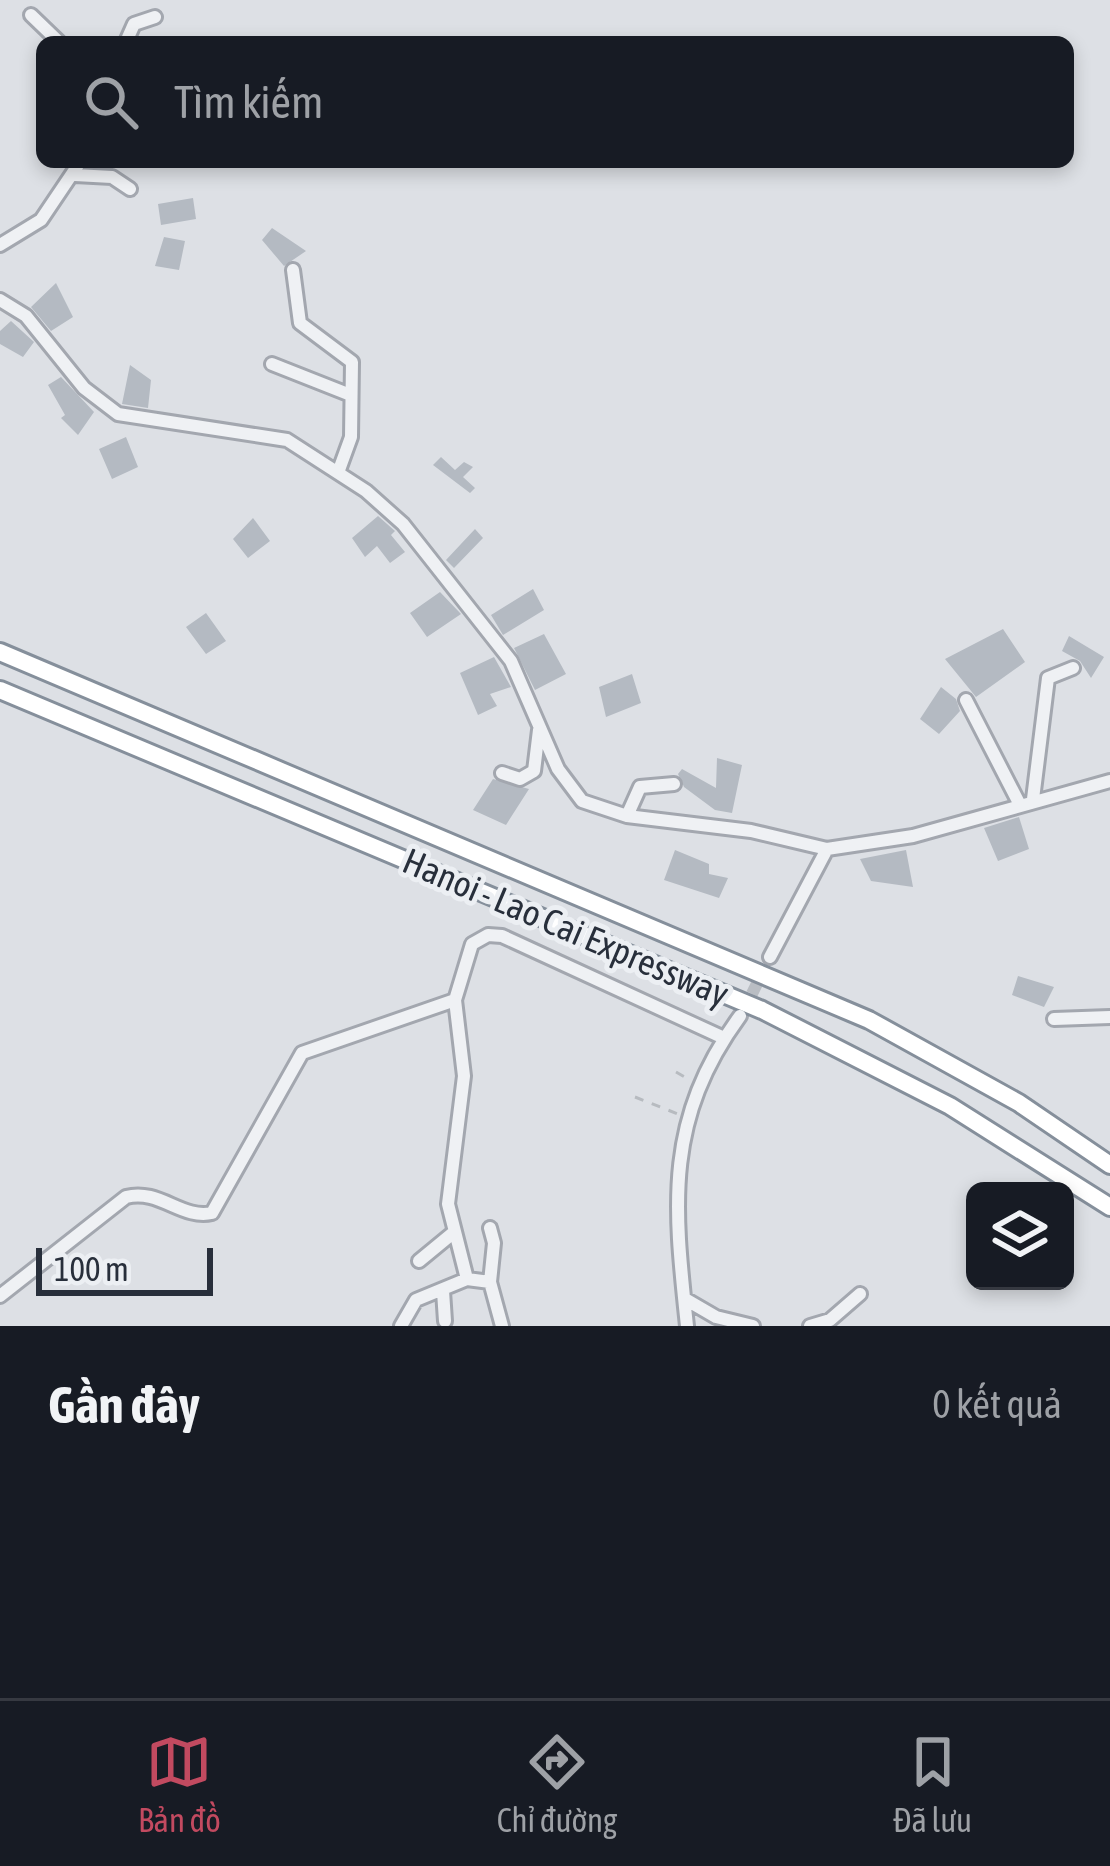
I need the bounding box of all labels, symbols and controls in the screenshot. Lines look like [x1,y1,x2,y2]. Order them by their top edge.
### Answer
search box [36,36,1074,168]
icon: search [78,69,144,135]
text: Tìm kiếm [174,76,323,128]
street label: Hanoi - Lao Cai Expressway [397,839,735,1015]
map controls [966,1182,1074,1290]
button: layers [966,1182,1074,1290]
scale bar [36,1242,213,1295]
text: 100 m [54,1250,129,1288]
text: Gần đây [48,1375,200,1434]
text: 0 kết quả [932,1382,1062,1426]
tab: Bản đồ [138,1729,221,1839]
tab: Chỉ đường [497,1729,617,1839]
tab: Đã lưu [893,1729,972,1839]

